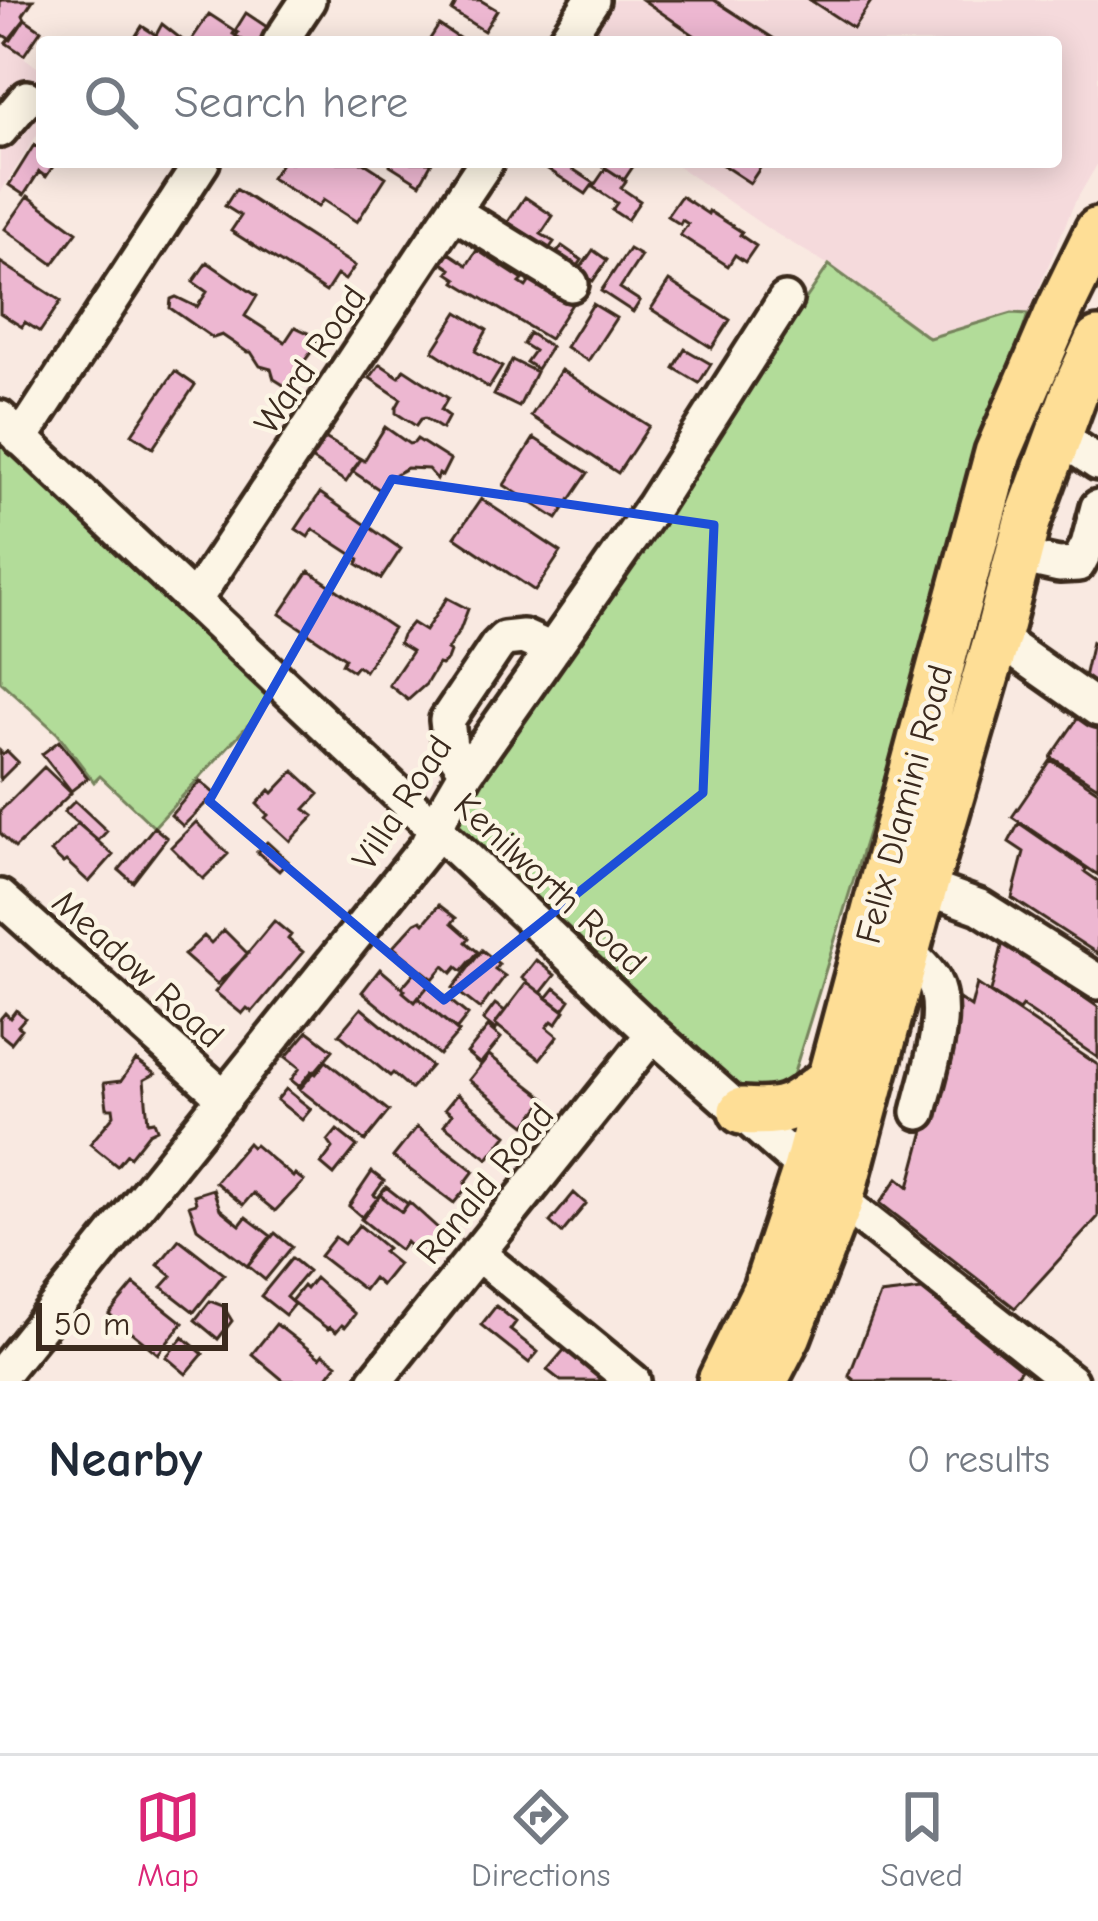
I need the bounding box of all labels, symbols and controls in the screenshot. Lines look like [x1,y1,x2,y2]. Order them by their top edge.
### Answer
search box [36,36,1062,168]
icon: search [78,69,144,135]
text: Search here [174,76,408,128]
street label: Ward Road [246,278,375,442]
street label: Felix Dlamini Road [848,661,961,948]
street label: Villa Road [344,728,461,878]
street label: Kenilworth Road [445,785,655,984]
street label: Meadow Road [44,882,232,1057]
street label: Ranald Road [408,1095,562,1273]
scale bar [36,1297,228,1350]
text: 50 m [54,1305,130,1343]
text: Nearby [48,1430,202,1489]
text: 0 results [907,1437,1050,1482]
tab: Map [135,1784,201,1894]
tab: Directions [471,1784,611,1894]
tab: Saved [881,1784,963,1894]

